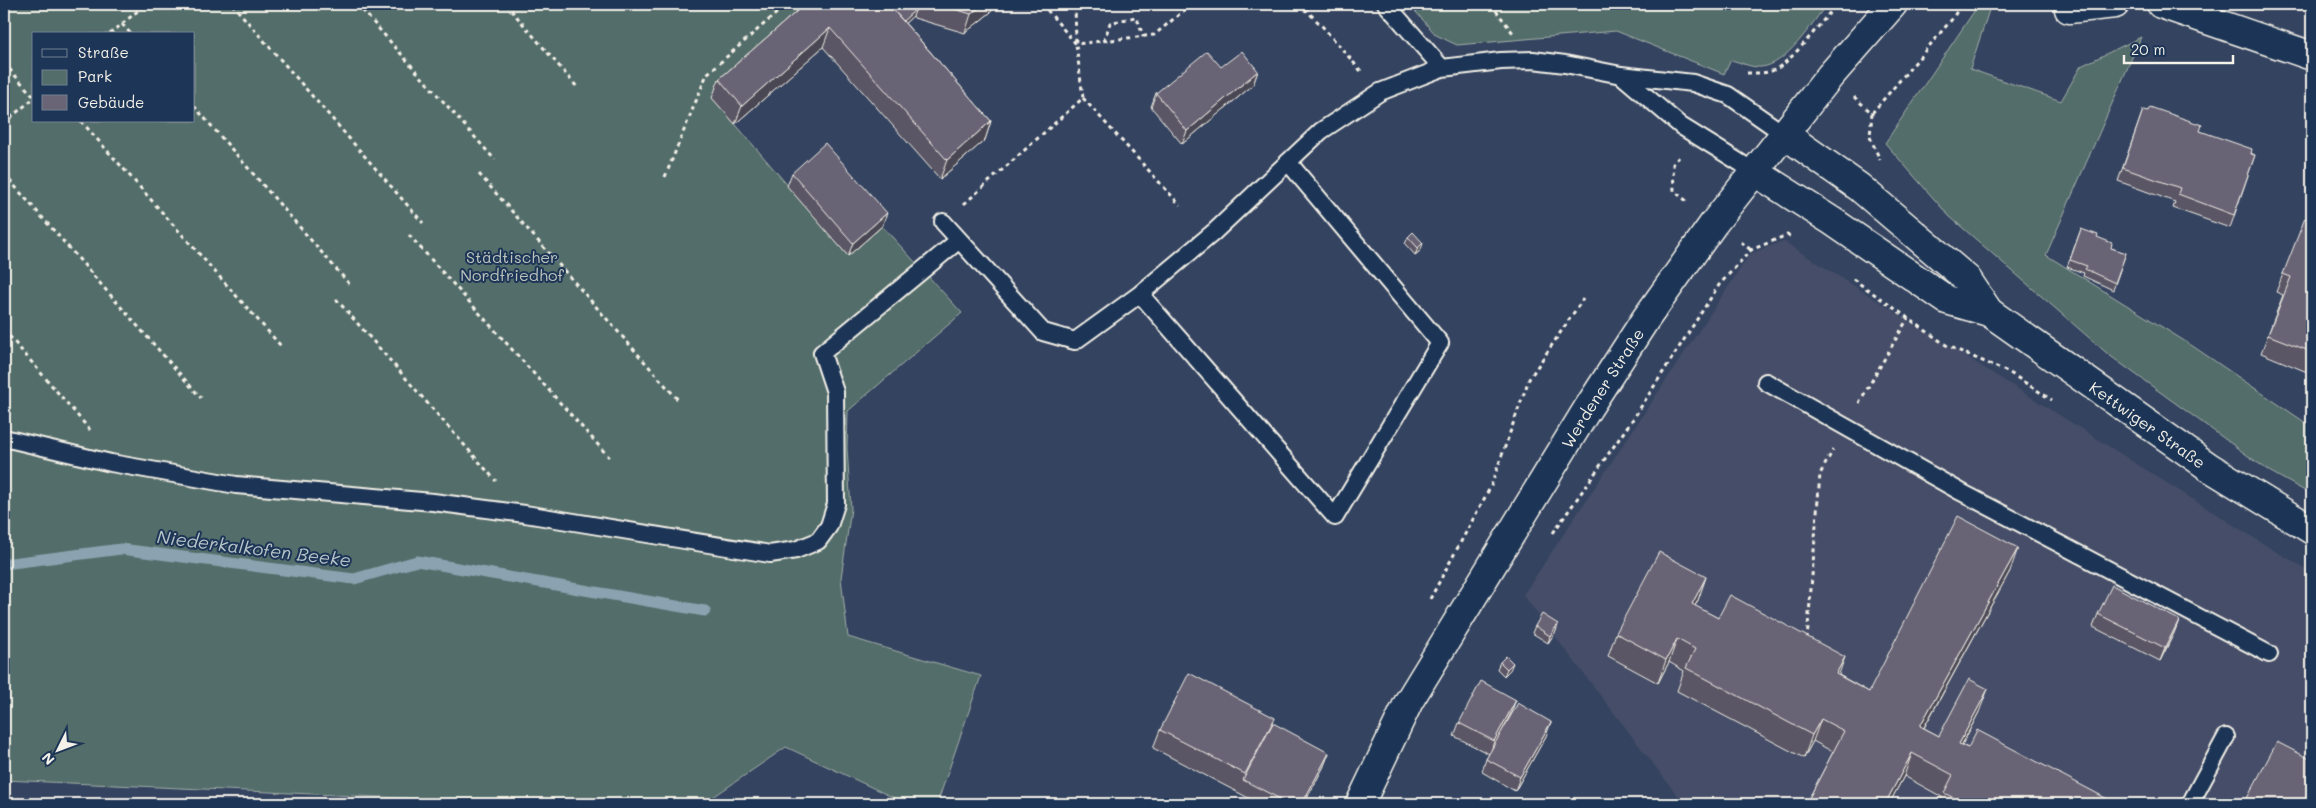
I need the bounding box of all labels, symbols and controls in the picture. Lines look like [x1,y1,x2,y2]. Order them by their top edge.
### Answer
legend [32,32,195,122]
scale bar [2124,32,2232,64]
text: 20 m [2131,39,2165,59]
text: Straße [78,42,129,62]
text: Park [78,66,112,86]
text: Gebäude [78,92,144,112]
park label: Städtischer Nordfriedhof [460,246,564,285]
street label: Werdener Straße [1556,324,1648,451]
street label: Kettwiger Straße [2086,376,2210,472]
water label: Niederkalkofen Beeke [156,524,352,572]
north arrow [32,726,82,776]
text: N [37,749,59,769]

